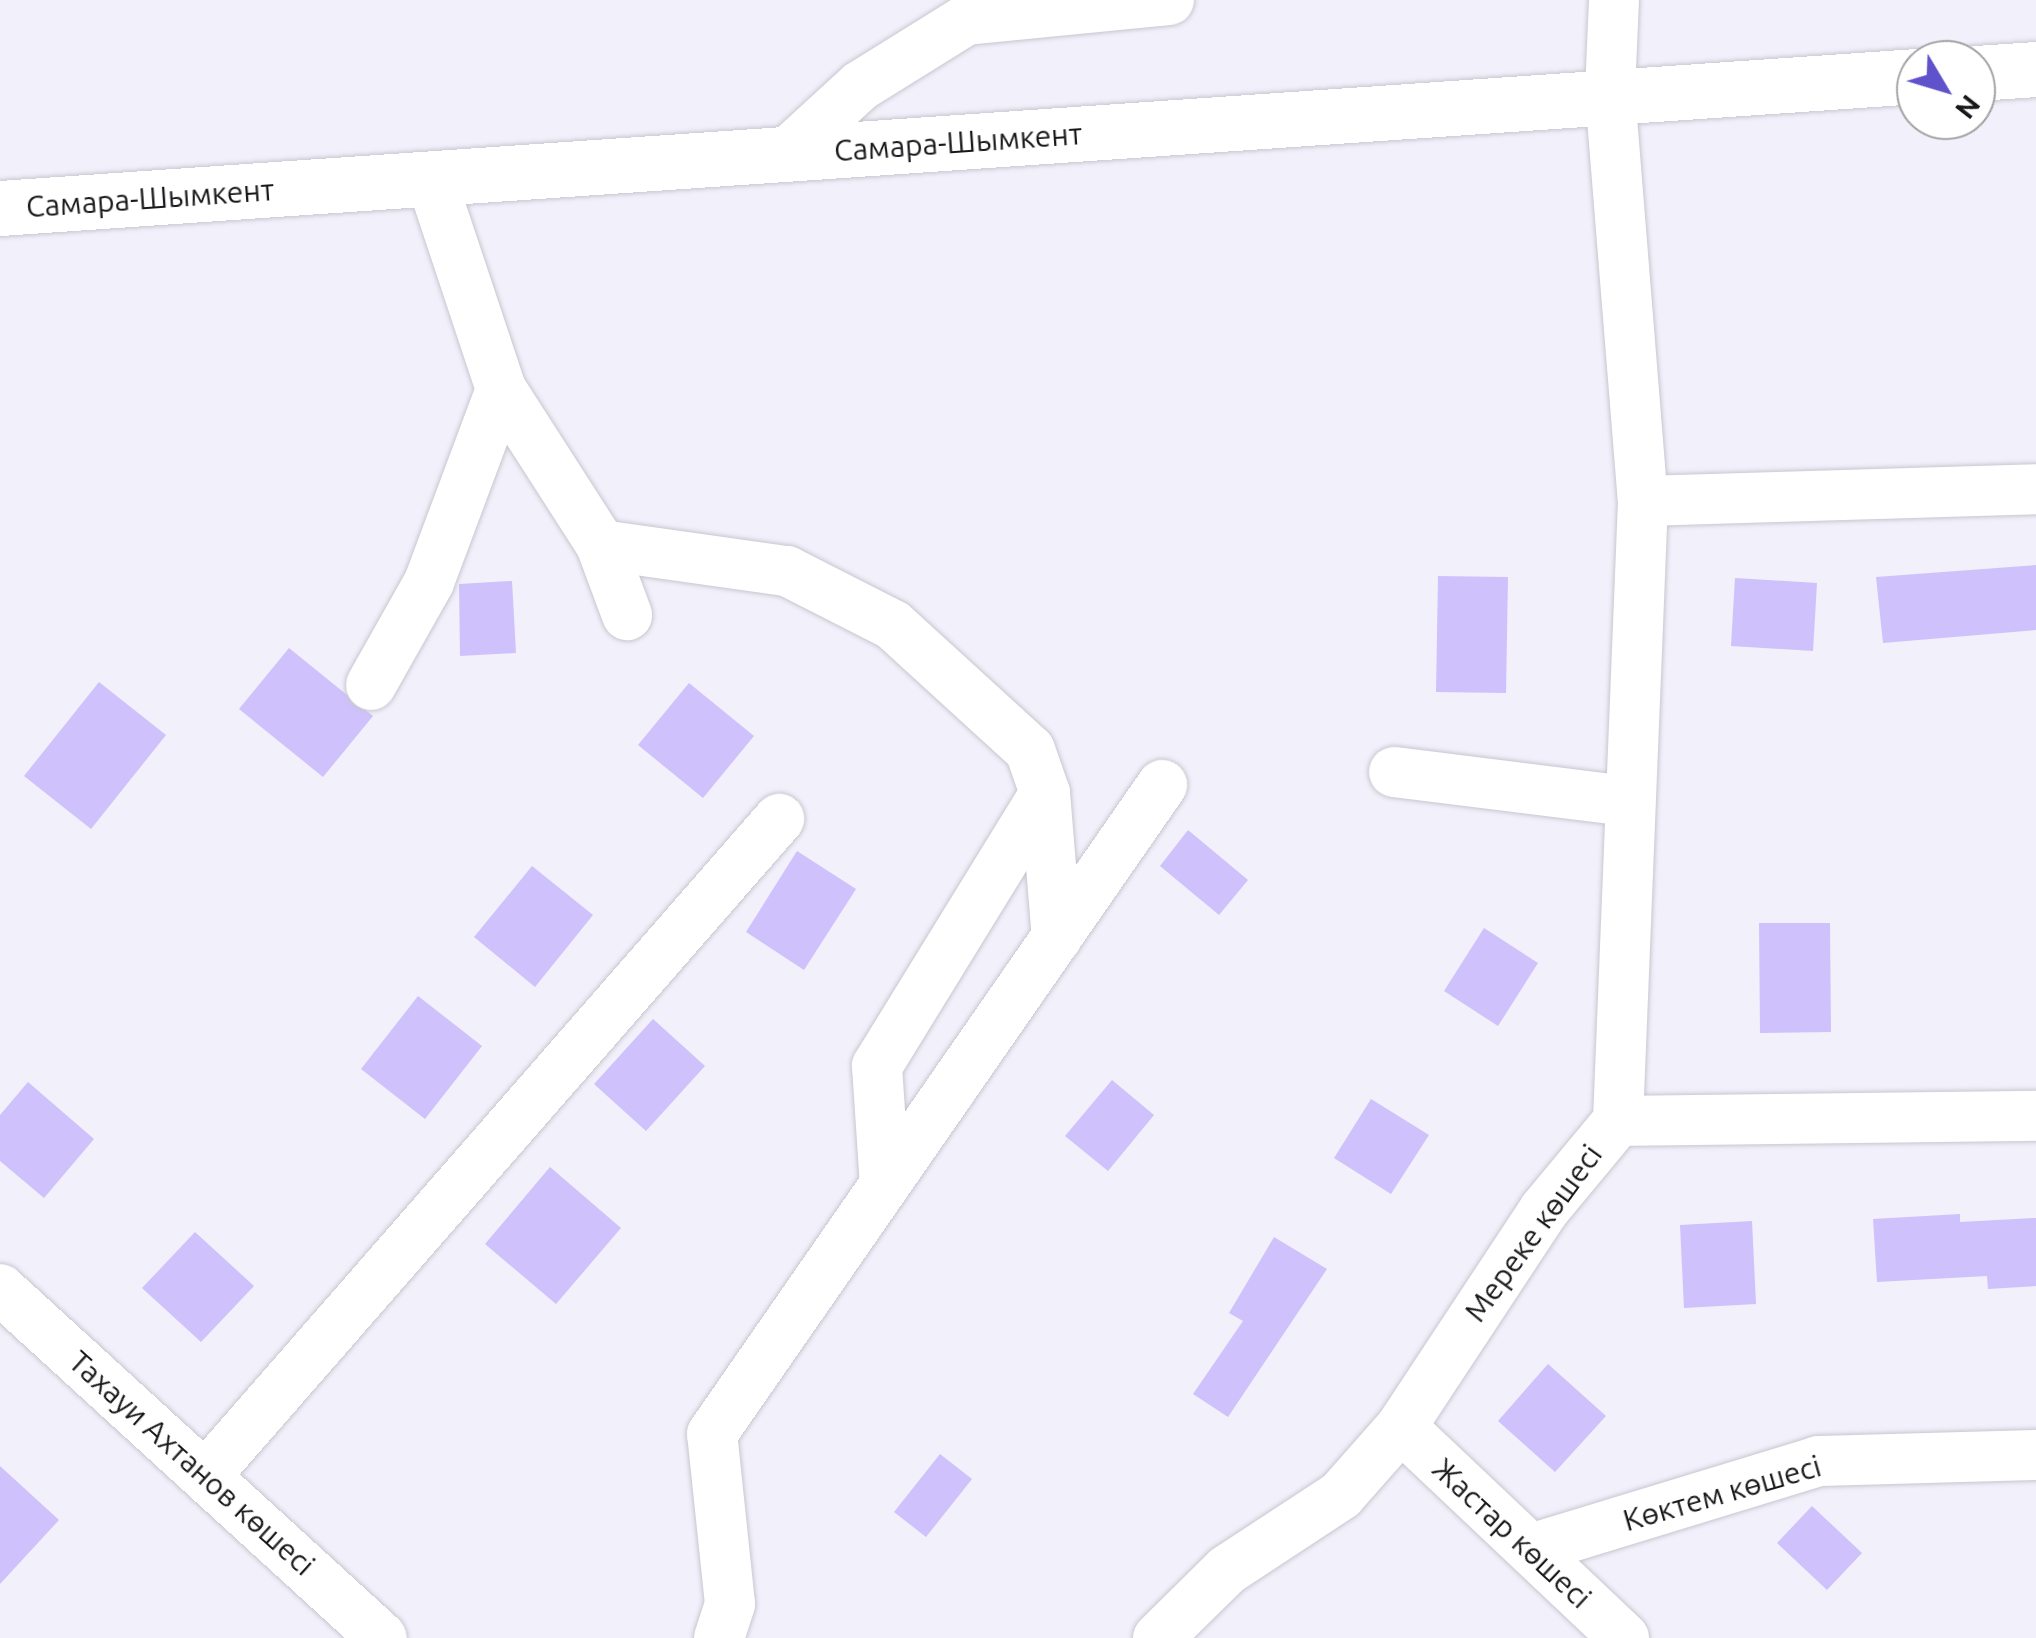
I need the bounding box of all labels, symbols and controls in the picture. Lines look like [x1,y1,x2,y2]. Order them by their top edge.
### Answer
north arrow [1896,40,1996,140]
text: N [1950,90,1987,125]
street label: Самара-Шымкент [833,115,1083,169]
street label: Самара-Шымкент [25,171,275,225]
street label: Мереке көшесі [1457,1138,1609,1328]
street label: Тахауи Ахтанов көшесі [62,1343,322,1583]
street label: Көктем көшесі [1619,1448,1825,1538]
street label: Жастар көшесі [1425,1451,1599,1615]

